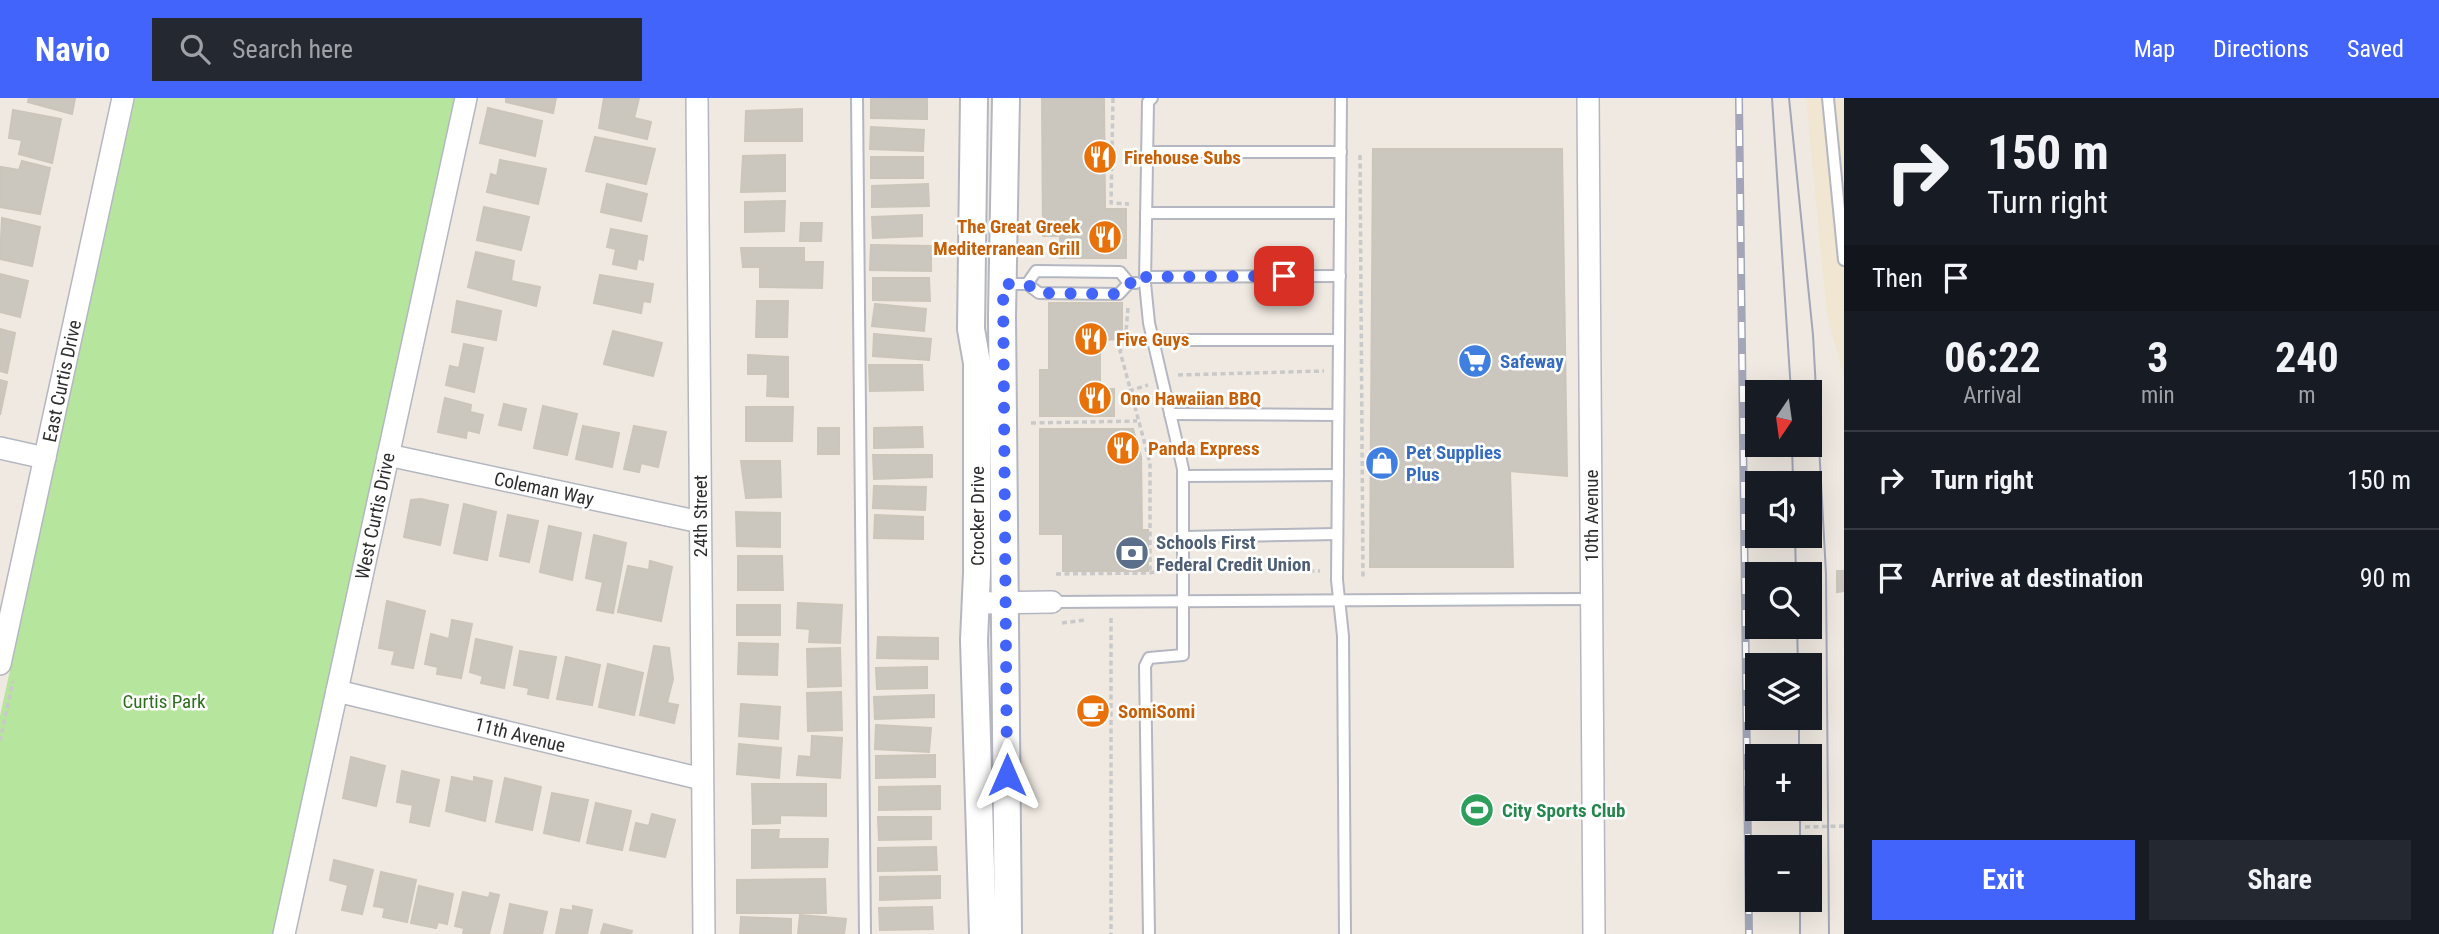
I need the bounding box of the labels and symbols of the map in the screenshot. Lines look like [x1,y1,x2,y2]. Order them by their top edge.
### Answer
restaurant icon: Firehouse Subs [1081,138,1119,176]
place label: Firehouse Subs [1124,146,1241,169]
place label: The Great Greek Mediterranean Grill [933,215,1081,260]
restaurant icon: The Great Greek Mediterranean Grill [1086,218,1124,256]
pin [1254,246,1314,306]
street label: East Curtis Drive [38,318,86,444]
restaurant icon: Five Guys [1072,320,1110,358]
place label: Five Guys [1116,328,1189,351]
supermarket icon: Safeway [1456,342,1494,380]
place label: Safeway [1500,350,1564,373]
restaurant icon: Ono Hawaiian BBQ [1076,379,1114,417]
north arrow [1745,380,1822,457]
place label: Ono Hawaiian BBQ [1120,387,1261,410]
restaurant icon: Panda Express [1104,429,1142,467]
place label: Panda Express [1148,437,1260,460]
place label: Pet Supplies Plus [1406,441,1502,486]
shop icon: Pet Supplies Plus [1363,444,1401,482]
street label: West Curtis Drive [350,451,400,581]
street label: Crocker Drive [966,466,989,566]
street label: Coleman Way [492,467,596,511]
street label: 10th Avenue [1580,470,1603,562]
street label: 24th Street [689,475,712,557]
place label: Schools First Federal Credit Union [1156,531,1311,576]
bank icon: Schools First Federal Credit Union [1113,534,1151,572]
park label: Curtis Park [122,690,206,713]
cafe icon: SomiSomi [1074,692,1112,730]
place label: SomiSomi [1118,700,1195,723]
street label: 11th Avenue [472,713,568,757]
position arrow [970,738,1044,812]
sports icon: City Sports Club [1458,791,1496,829]
place label: City Sports Club [1502,799,1625,822]

